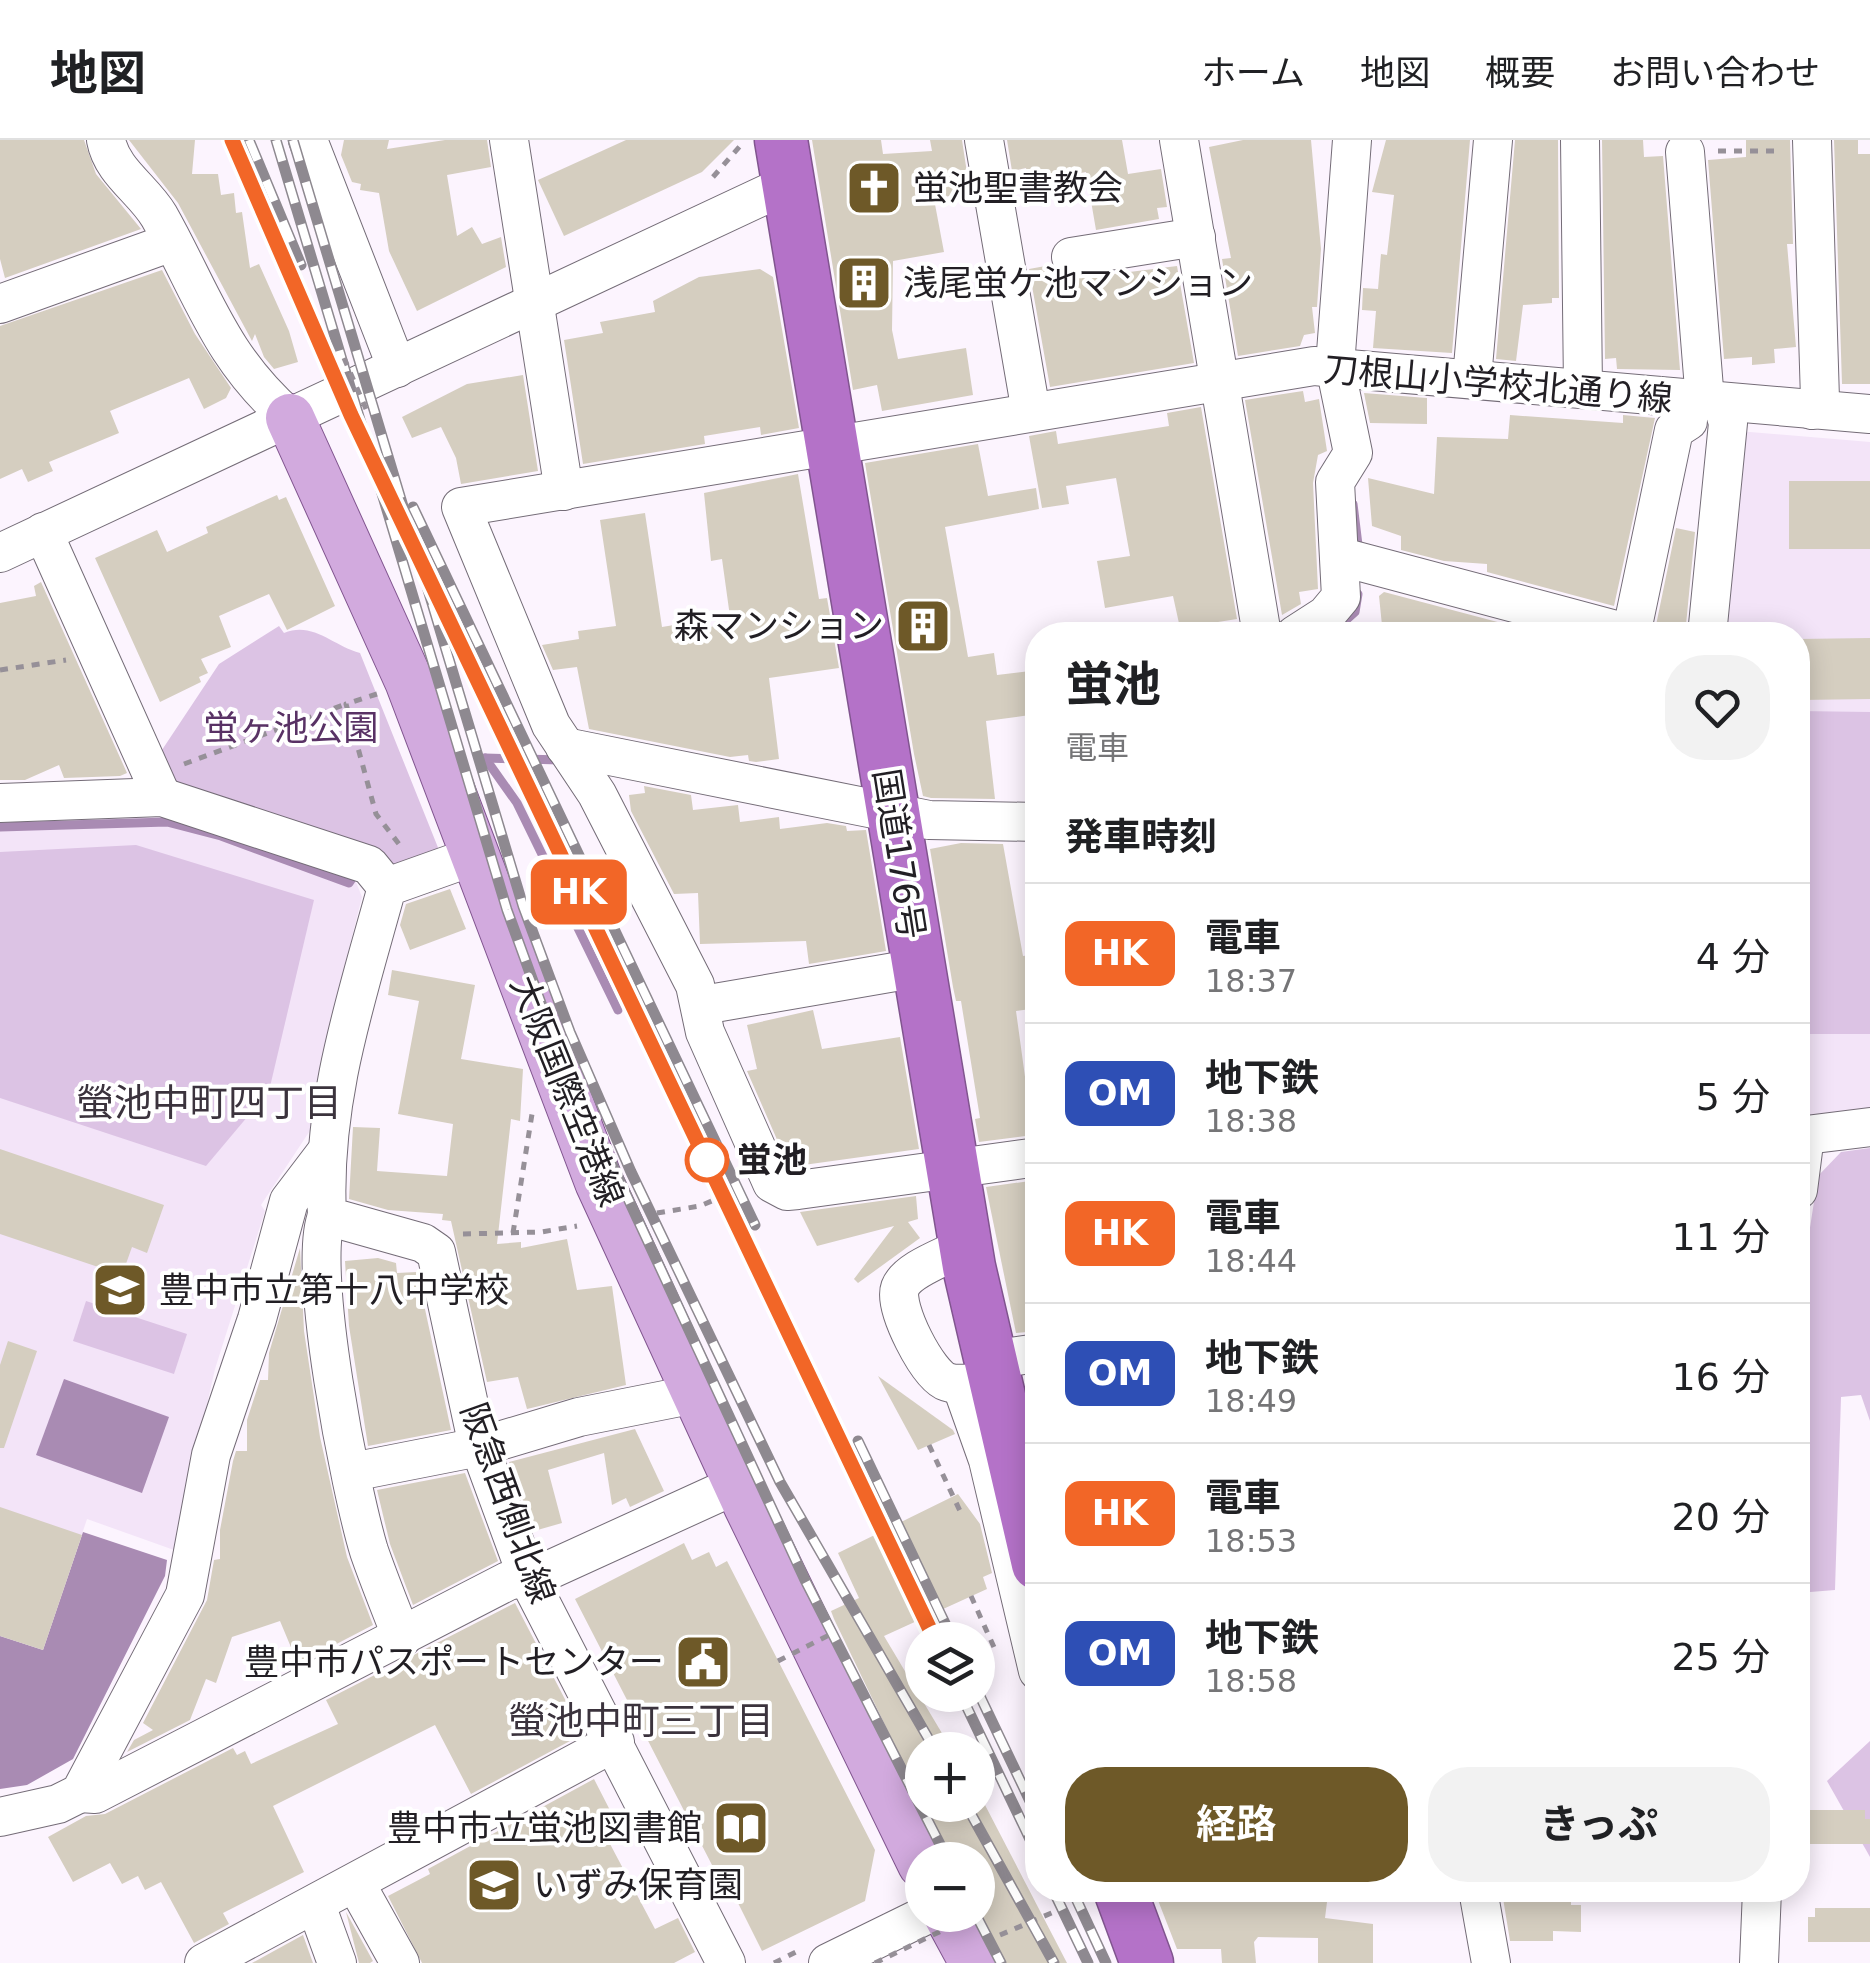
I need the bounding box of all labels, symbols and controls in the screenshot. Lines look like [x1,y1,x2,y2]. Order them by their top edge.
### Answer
text: 地図 [50,45,146,101]
text: ホーム [1201,53,1305,93]
text: 地図 [1360,53,1430,93]
text: 概要 [1485,53,1555,93]
text: お問い合わせ [1610,53,1820,93]
church icon: 蛍池聖書教会 [844,158,904,218]
place label: 蛍池聖書教会 [913,168,1123,208]
building icon: 浅尾蛍ケ池マンション [834,253,894,313]
place label: 浅尾蛍ケ池マンション [903,263,1253,303]
street label: 刀根山小学校北通り線 [1322,349,1674,419]
building icon: 森マンション [893,596,953,656]
place label: 森マンション [674,606,884,646]
button: heart [1665,655,1770,760]
text: 蛍池 [1065,656,1161,712]
park label: 蛍ヶ池公園 [203,708,379,748]
text: 電車 [1065,729,1129,767]
street label: 国道176号 [866,766,932,942]
text: 発車時刻 [1065,815,1217,859]
line badge: HK [534,860,624,924]
text: HK [551,872,607,912]
text: 電車 [1205,916,1281,960]
text: HK [1092,933,1148,973]
text: 4 分 [1696,935,1770,979]
text: 18:37 [1205,962,1297,1000]
street label: 大阪国際空港線 [503,970,631,1212]
text: 地下鉄 [1205,1056,1319,1100]
text: OM [1088,1073,1152,1113]
text: 5 分 [1696,1075,1770,1119]
district label: 螢池中町四丁目 [76,1081,342,1125]
text: 18:38 [1205,1102,1297,1140]
marker: 蛍池 [686,1139,728,1181]
place label: 蛍池 [737,1140,807,1180]
text: 電車 [1205,1196,1281,1240]
text: HK [1092,1213,1148,1253]
text: 11 分 [1672,1215,1770,1259]
text: 18:44 [1205,1242,1297,1280]
school or university icon: 豊中市立第十八中学校 [90,1260,150,1320]
place label: 豊中市立第十八中学校 [159,1270,509,1310]
text: 地下鉄 [1205,1336,1319,1380]
text: OM [1088,1353,1152,1393]
text: 16 分 [1672,1355,1770,1399]
text: 18:49 [1205,1382,1297,1420]
street label: 阪急西側北線 [453,1397,563,1609]
text: 電車 [1205,1476,1281,1520]
text: HK [1092,1493,1148,1533]
text: 20 分 [1672,1495,1770,1539]
text: 18:53 [1205,1522,1297,1560]
text: 地下鉄 [1205,1616,1319,1660]
map controls [905,1622,995,1932]
button: layers [905,1622,995,1712]
public building icon: 豊中市パスポートセンター [673,1632,733,1692]
text: OM [1088,1633,1152,1673]
text: 25 分 [1672,1635,1770,1679]
place label: 豊中市パスポートセンター [244,1642,664,1682]
text: 18:58 [1205,1662,1297,1700]
district label: 螢池中町三丁目 [508,1699,774,1743]
button: + [905,1732,995,1822]
button: 経路 [1065,1767,1408,1882]
button: きっぷ [1428,1767,1770,1882]
library icon: 豊中市立蛍池図書館 [711,1798,771,1858]
place label: 豊中市立蛍池図書館 [387,1808,702,1848]
button: − [905,1842,995,1932]
school or university icon: いずみ保育園 [464,1855,524,1915]
place label: いずみ保育園 [533,1865,743,1905]

